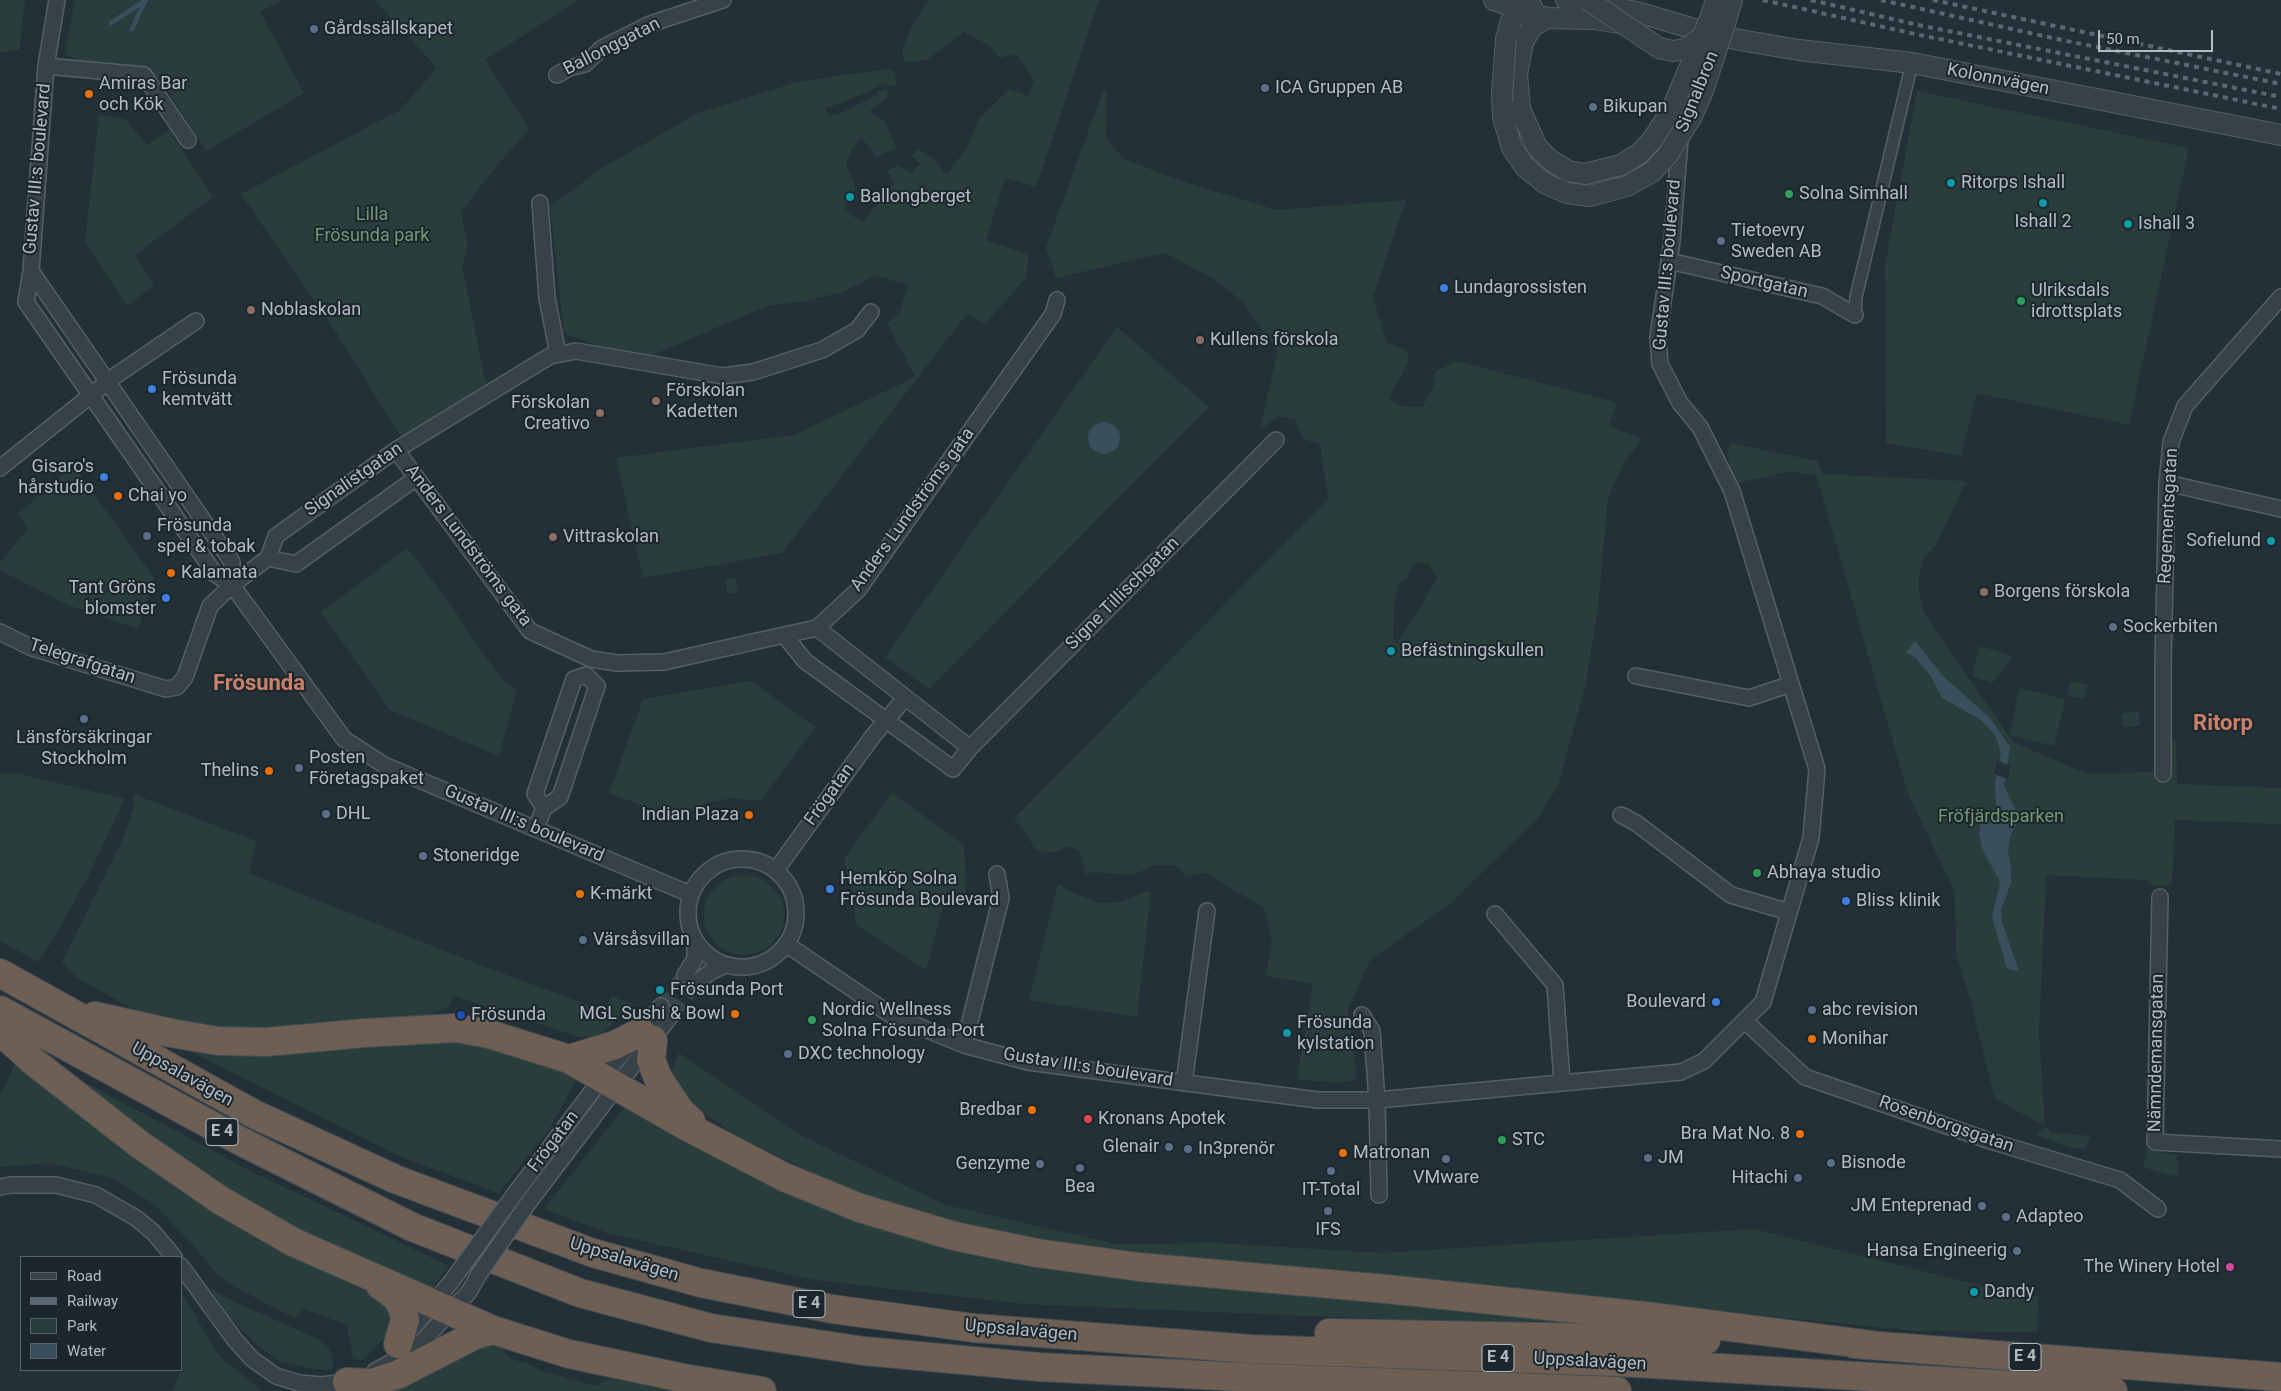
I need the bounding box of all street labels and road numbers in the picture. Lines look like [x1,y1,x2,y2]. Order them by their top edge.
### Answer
street label: Ballonggatan [560,13,664,81]
street label: Signalbron [1672,48,1724,136]
street label: Kolonnvägen [1945,59,2051,101]
street label: Gustav III:s boulevard [20,83,56,255]
street label: Gustav III:s boulevard [1650,179,1686,351]
street label: Sportgatan [1718,262,1810,304]
street label: Anders Lundströms gata [846,424,980,596]
street label: Signalistgatan [301,438,407,522]
street label: Regementsgatan [2155,447,2183,585]
street label: Anders Lundströms gata [400,461,536,631]
street label: Signe Tillischgatan [1062,533,1184,655]
street label: Telegrafgatan [26,635,138,689]
street label: Frögatan [800,760,860,830]
street label: Gustav III:s boulevard [441,781,607,867]
street label: Nämndemansgatan [2145,974,2169,1132]
street label: Uppsalavägen [127,1038,237,1112]
street label: Gustav III:s boulevard [1002,1044,1174,1092]
street label: Rosenborgsgatan [1876,1092,2016,1158]
street label: Frögatan [524,1107,584,1177]
road number: E 4 [206,1118,238,1146]
street label: Uppsalavägen [567,1233,681,1287]
road number: E 4 [793,1290,825,1318]
street label: Uppsalavägen [964,1315,1078,1347]
road number: E 4 [2009,1344,2041,1370]
road number: E 4 [1482,1345,1514,1372]
street label: Uppsalavägen [1533,1348,1647,1376]

